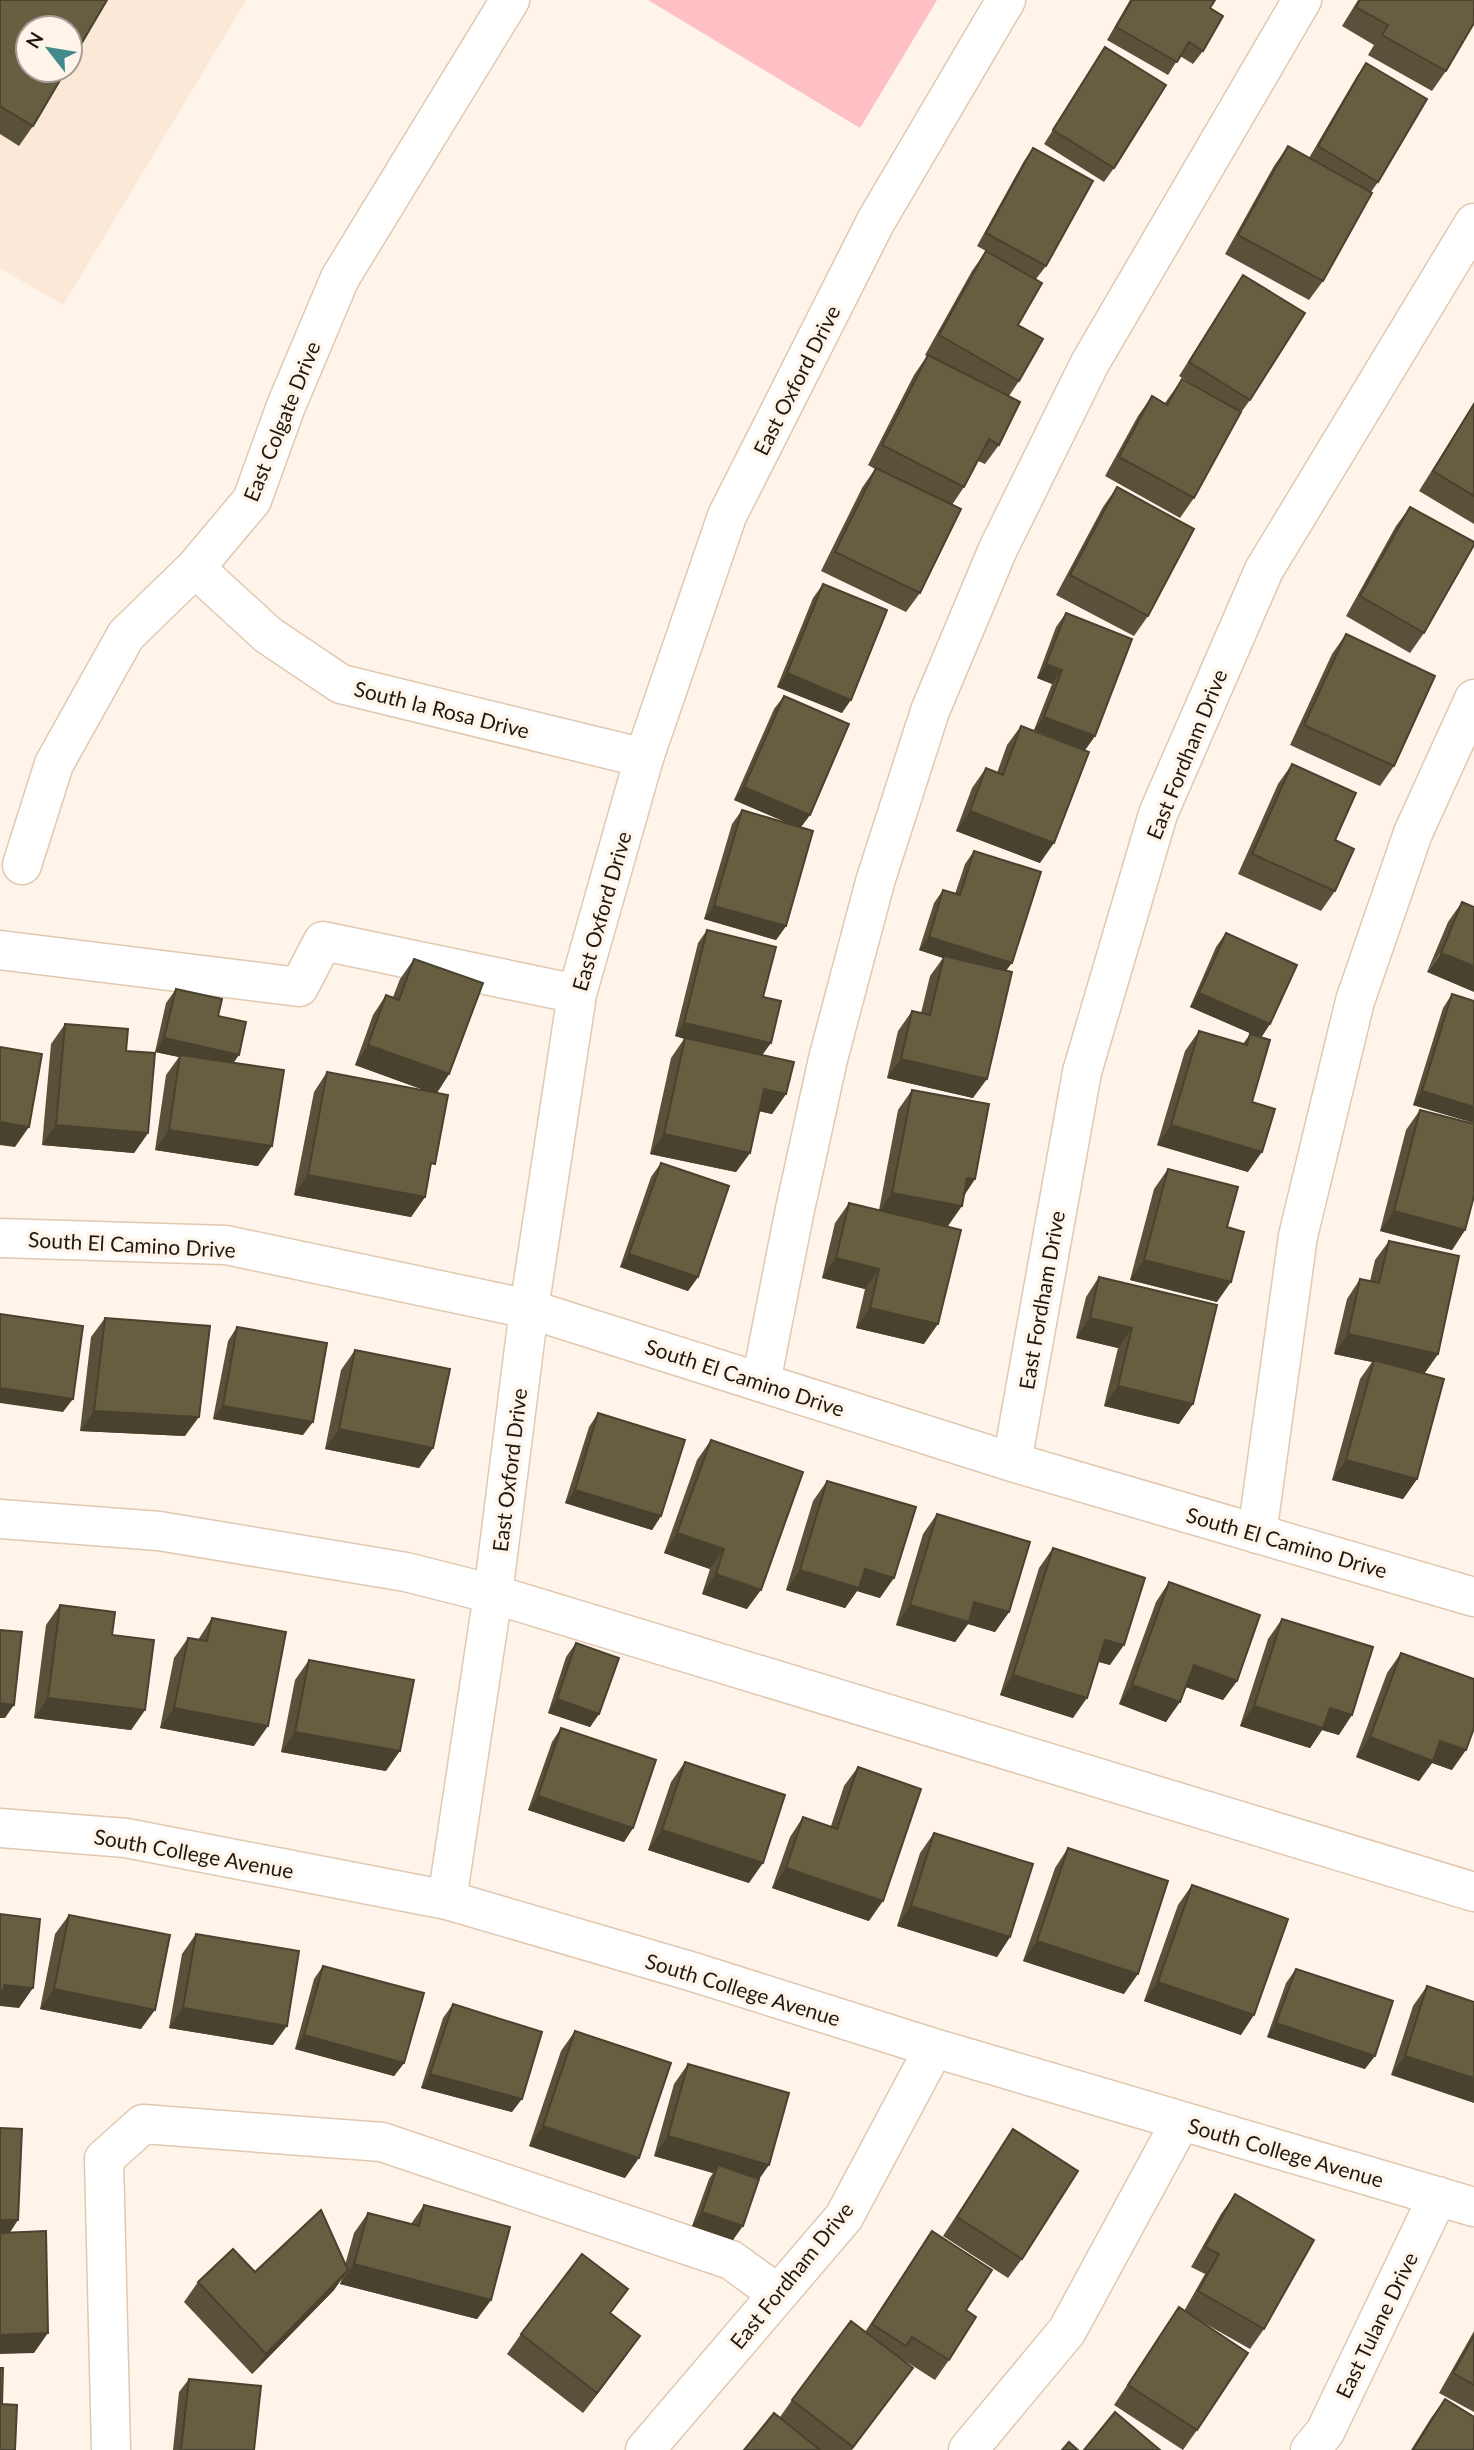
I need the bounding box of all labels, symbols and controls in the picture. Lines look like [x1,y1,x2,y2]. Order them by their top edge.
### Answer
north arrow [14,14,84,84]
text: N [20,28,48,52]
street label: East Oxford Drive [747,301,845,459]
street label: East Colgate Drive [238,337,324,505]
street label: East Fordham Drive [1140,665,1232,843]
street label: South la Rosa Drive [352,675,532,743]
street label: East Oxford Drive [566,828,636,994]
street label: East Fordham Drive [1013,1209,1069,1391]
street label: South El Camino Drive [28,1226,236,1262]
street label: South El Camino Drive [642,1333,848,1421]
street label: East Oxford Drive [487,1387,531,1553]
street label: South El Camino Drive [1184,1501,1390,1583]
street label: South College Avenue [92,1823,296,1883]
street label: South College Avenue [643,1947,843,2031]
street label: South College Avenue [1185,2112,1387,2192]
street label: East Fordham Drive [724,2197,858,2353]
street label: East Tulane Drive [1330,2248,1422,2402]

